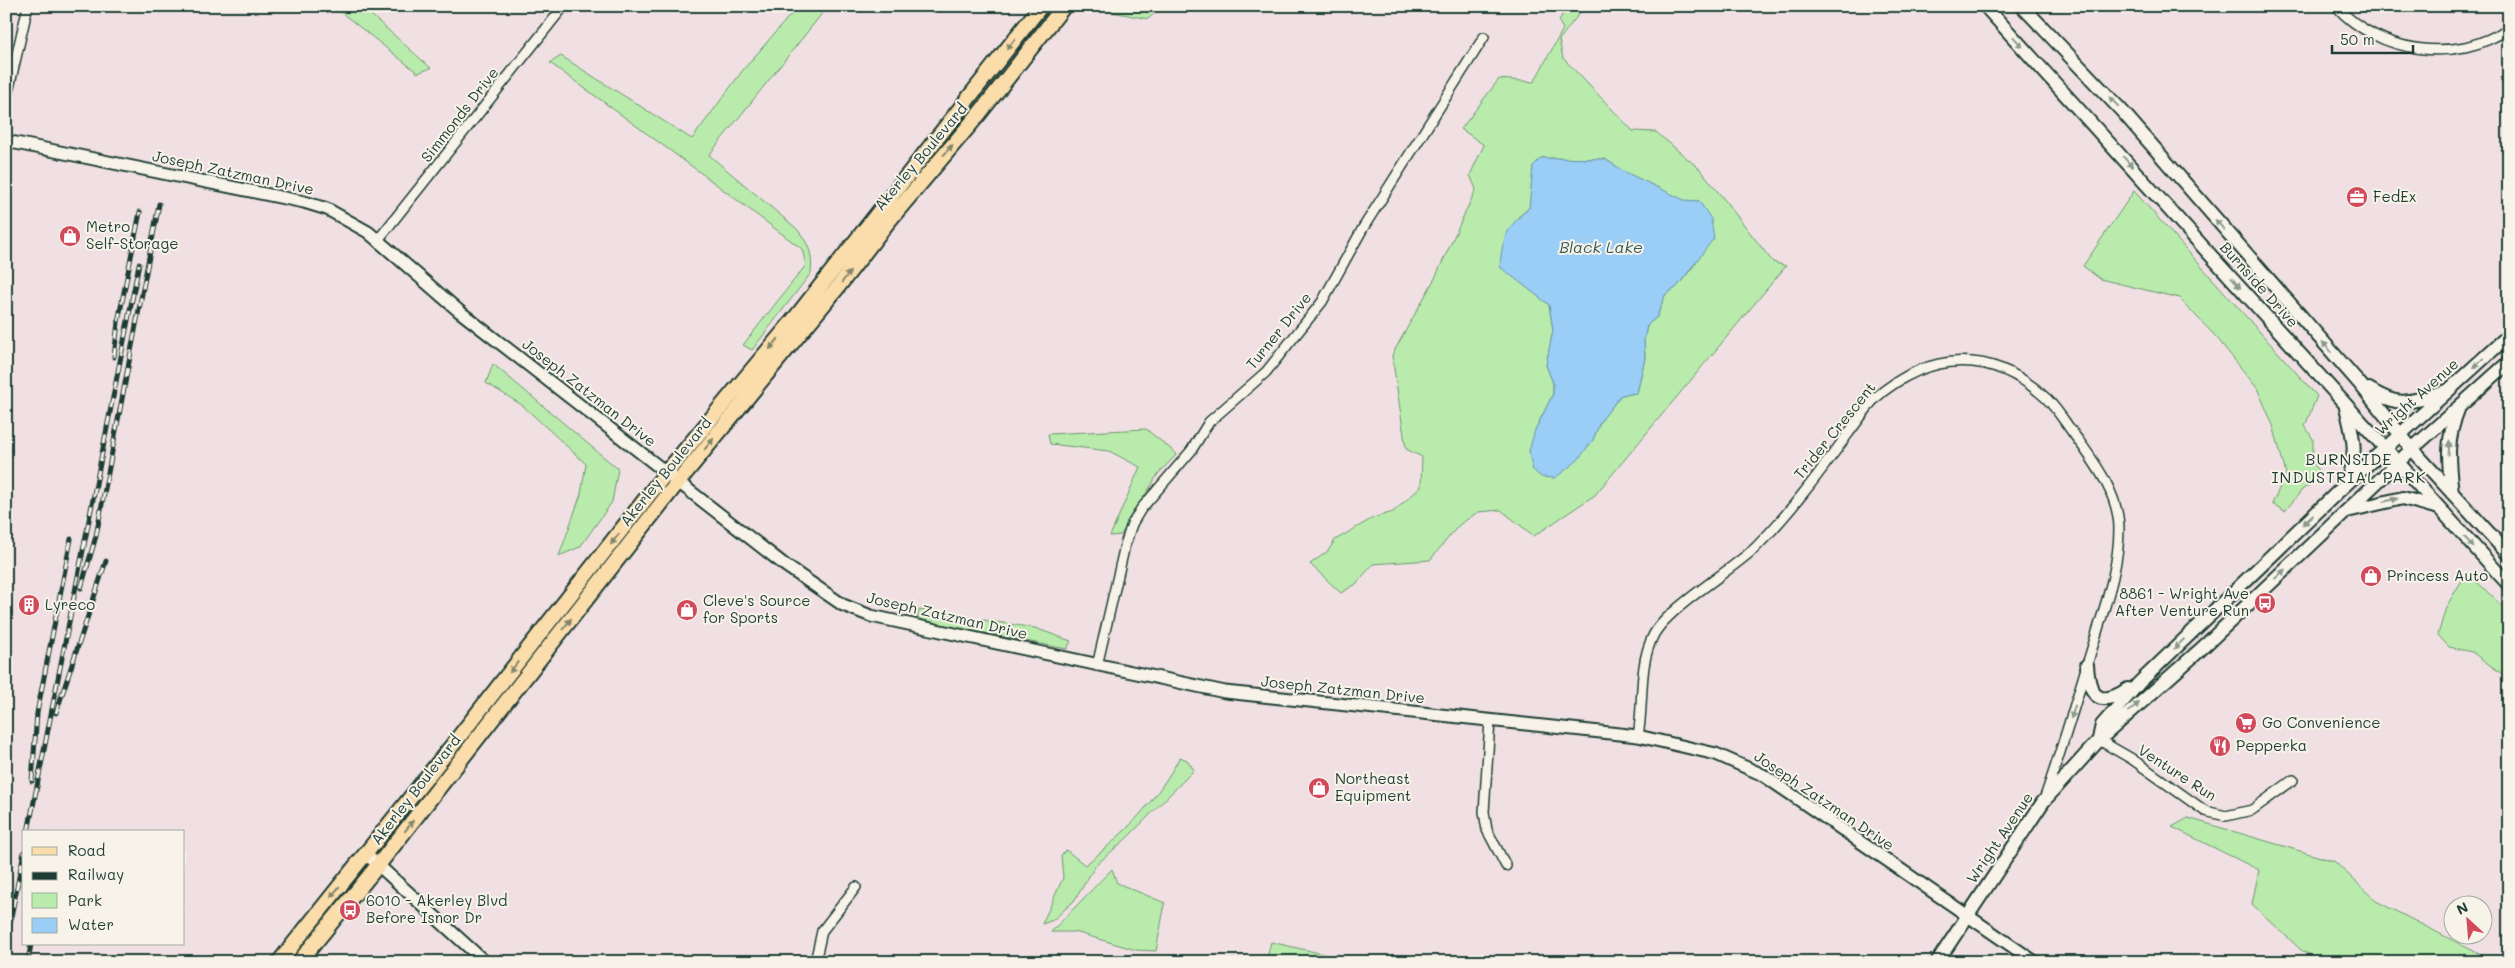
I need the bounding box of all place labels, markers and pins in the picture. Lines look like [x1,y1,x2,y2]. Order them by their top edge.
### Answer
office icon: FedEx [2345,185,2369,209]
place label: FedEx [2373,186,2417,206]
place label: Metro Self-Storage [86,216,178,253]
shop icon: Metro Self-Storage [58,224,82,248]
shop icon: Princess Auto [2359,564,2383,588]
place label: Princess Auto [2387,565,2488,585]
place label: 8861 - Wright Ave After Venture Run [2115,583,2249,620]
place label: Cleve's Source for Sports [703,590,811,627]
bus stop icon: 8861 - Wright Ave After Venture Run [2253,591,2277,615]
building icon: Lyreco [17,593,41,617]
place label: Lyreco [45,594,95,614]
shop icon: Cleve's Source for Sports [675,598,699,622]
supermarket icon: Go Convenience [2234,711,2258,735]
place label: Go Convenience [2262,712,2381,732]
restaurant icon: Pepperka [2208,734,2232,758]
place label: Pepperka [2236,735,2307,755]
place label: Northeast Equipment [1335,768,1411,805]
shop icon: Northeast Equipment [1307,776,1331,800]
place label: 6010 - Akerley Blvd Before Isnor Dr [366,890,508,927]
bus stop icon: 6010 - Akerley Blvd Before Isnor Dr [338,898,362,922]

